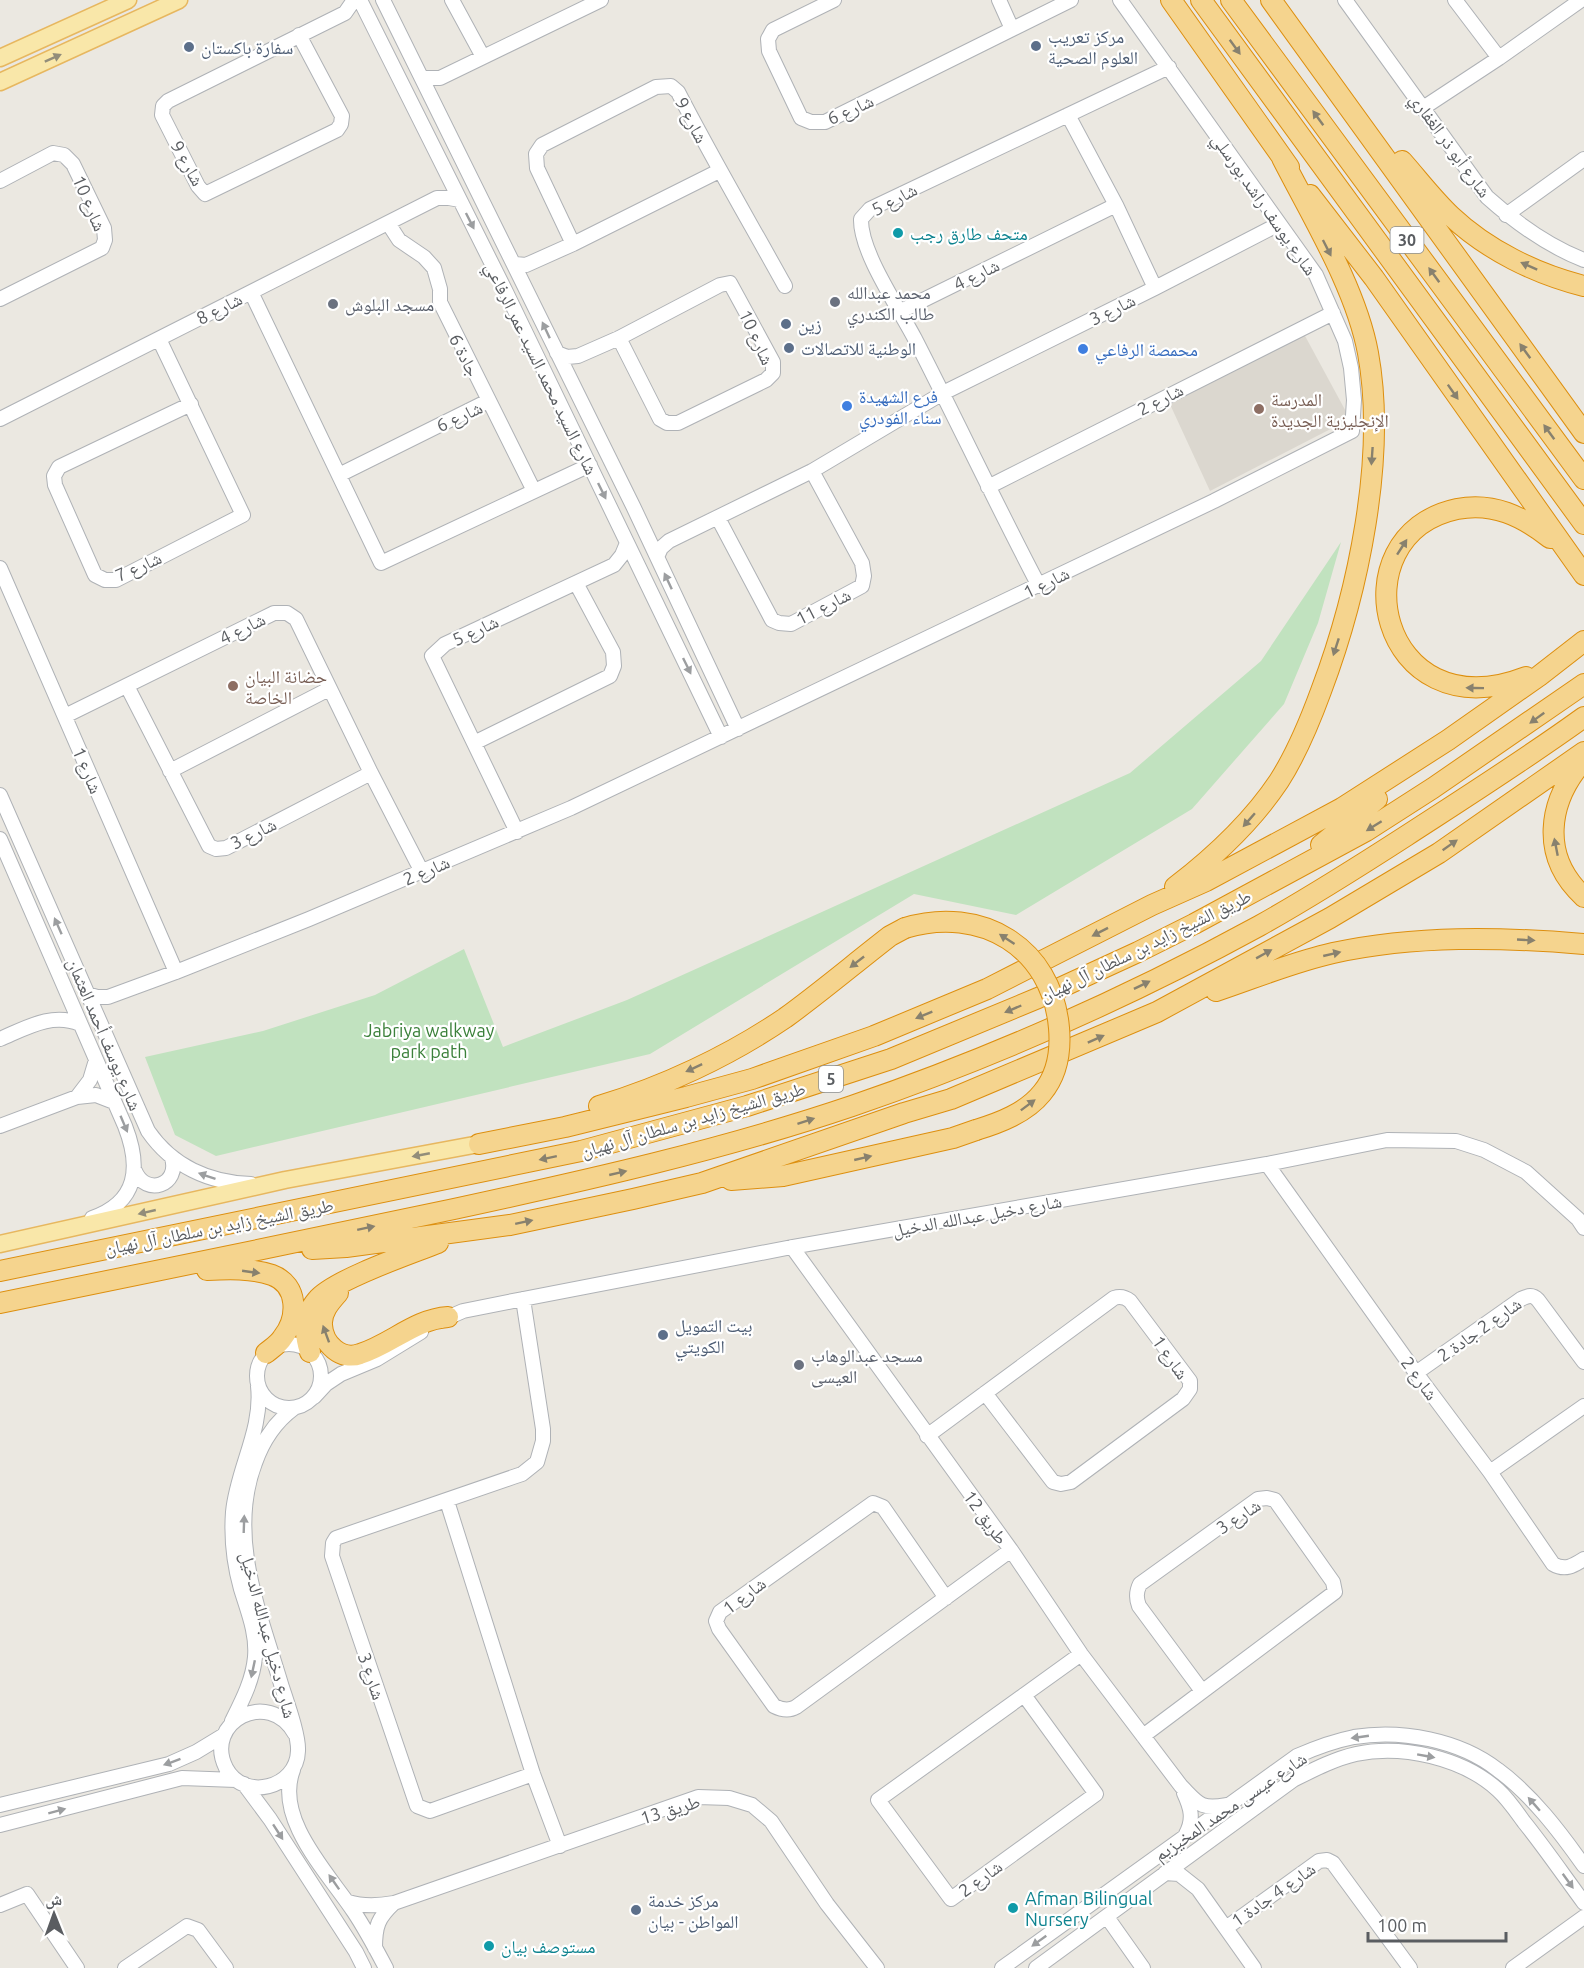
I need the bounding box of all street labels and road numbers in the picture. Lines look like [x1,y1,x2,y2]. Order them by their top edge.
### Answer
street label: شارع أبو ذر الغفاري [1402,89,1495,204]
street label: شارع 6 [824,90,877,130]
street label: شارع 9 [670,94,712,147]
street label: شارع يوسف راشد بورسلي [1204,129,1321,282]
street label: شارع 9 [166,137,209,190]
street label: شارع 10 [67,172,111,235]
street label: شارع 5 [868,179,921,221]
road number: 30 [1390,227,1424,253]
street label: شارع 4 [950,254,1003,295]
street label: شارع السيد محمد السيد عمر الرفاعي [477,259,602,480]
street label: شارع 8 [193,288,246,330]
street label: شارع 3 [1086,289,1139,330]
street label: شارع 10 [734,306,778,369]
street label: جادة 6 [445,330,484,380]
street label: شارع 2 [1134,379,1187,421]
street label: شارع 6 [433,397,486,437]
street label: شارع 7 [112,547,165,587]
street label: شارع 1 [1020,562,1073,603]
street label: شارع 11 [792,584,855,630]
street label: شارع 4 [216,608,269,649]
street label: شارع 5 [449,611,502,651]
street label: شارع 1 [67,744,107,797]
street label: شارع 3 [227,813,280,854]
street label: شارع 2 [400,851,453,891]
street label: طريق الشيخ زايد بن سلطان آل نهيان [1036,885,1255,1008]
street label: شارع يوسف أحمد العثمان [62,955,146,1114]
road number: 5 [819,1066,843,1092]
street label: طريق الشيخ زايد بن سلطان آل نهيان [578,1077,808,1164]
street label: شارع دخيل عبدالله الدخيل [891,1190,1063,1242]
street label: طريق الشيخ زايد بن سلطان آل نهيان [103,1194,336,1261]
street label: شارع 2 جادة 2 [1433,1293,1526,1367]
street label: شارع 1 [1147,1331,1193,1384]
street label: شارع 2 [1396,1353,1442,1405]
street label: طريق 12 [958,1486,1012,1549]
street label: شارع 3 [1212,1494,1265,1539]
street label: شارع دخيل عبدالله الدخيل [235,1550,301,1721]
street label: شارع 1 [719,1572,771,1619]
street label: شارع 3 [353,1650,389,1703]
street label: شارع عيسى محمد المخيزيم [1150,1748,1312,1867]
street label: طريق 13 [638,1790,703,1829]
street label: شارع 2 [955,1856,1007,1902]
street label: شارع 4 جادة 1 [1227,1858,1320,1932]

